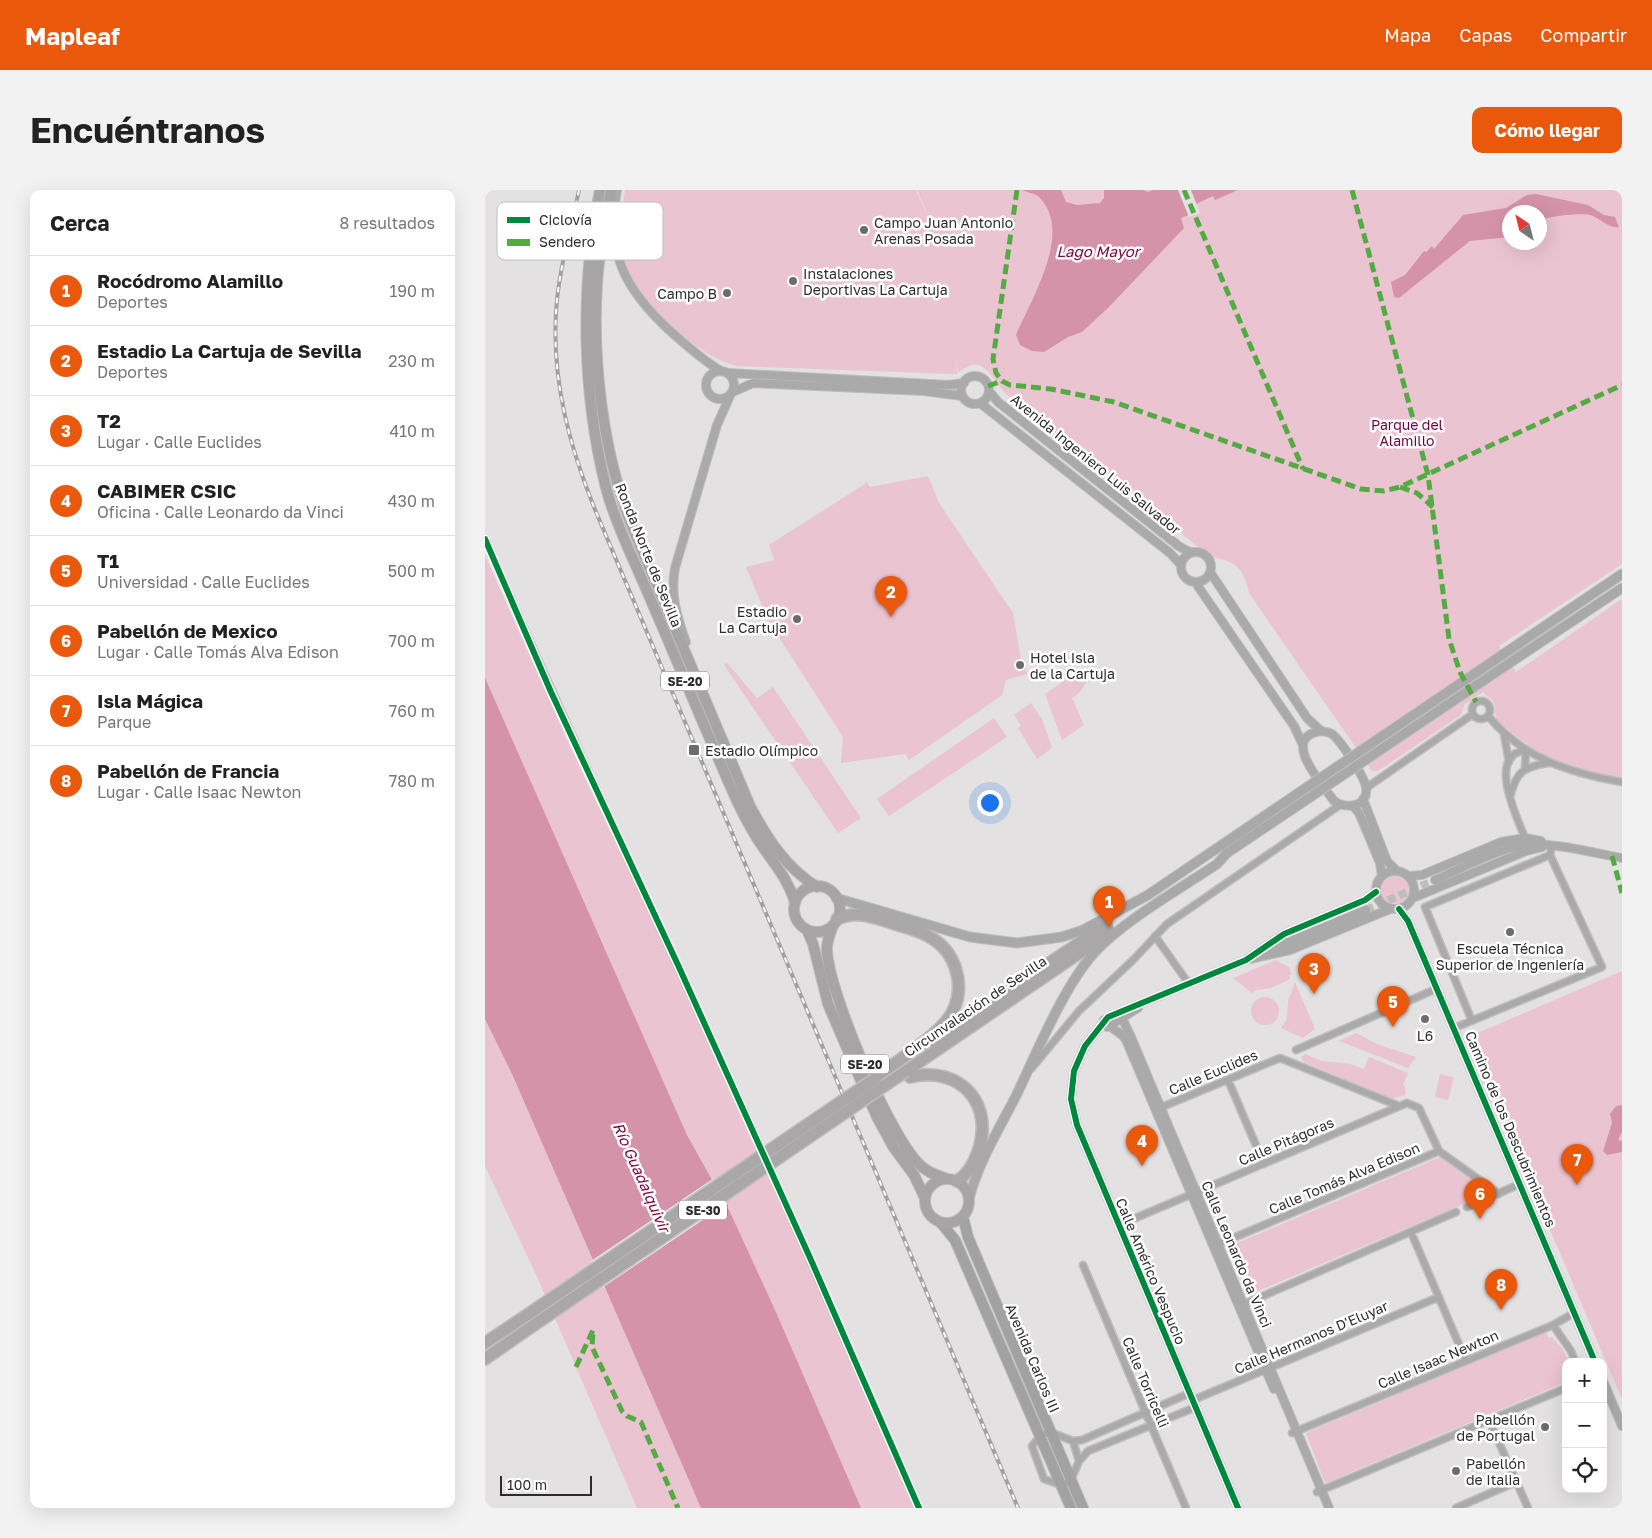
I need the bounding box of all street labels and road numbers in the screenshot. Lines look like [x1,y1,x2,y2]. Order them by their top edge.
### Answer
street label: Avenida Ingeniero Luis Salvador [1008,390,1185,538]
street label: Ronda Norte de Sevilla [612,480,686,630]
road number: SE-20 [661,672,709,691]
street label: Circunvalación de Sevilla [901,952,1049,1060]
street label: Camino de los Descubrimientos [1462,1028,1560,1230]
street label: Calle Euclides [1166,1046,1260,1098]
road number: SE-20 [841,1054,889,1074]
street label: Calle Pitágoras [1236,1113,1336,1169]
street label: Calle Tomás Alva Edison [1266,1138,1422,1218]
street label: Calle Leonardo da Vinci [1198,1178,1276,1330]
street label: Calle Américo Vespucio [1112,1195,1190,1347]
road number: SE-30 [679,1200,727,1220]
street label: Calle Hermanos D'Eluyar [1232,1297,1391,1377]
street label: Avenida Carlos III [1002,1301,1064,1415]
street label: Calle Isaac Newton [1375,1326,1501,1392]
street label: Calle Torricelli [1119,1334,1173,1430]

